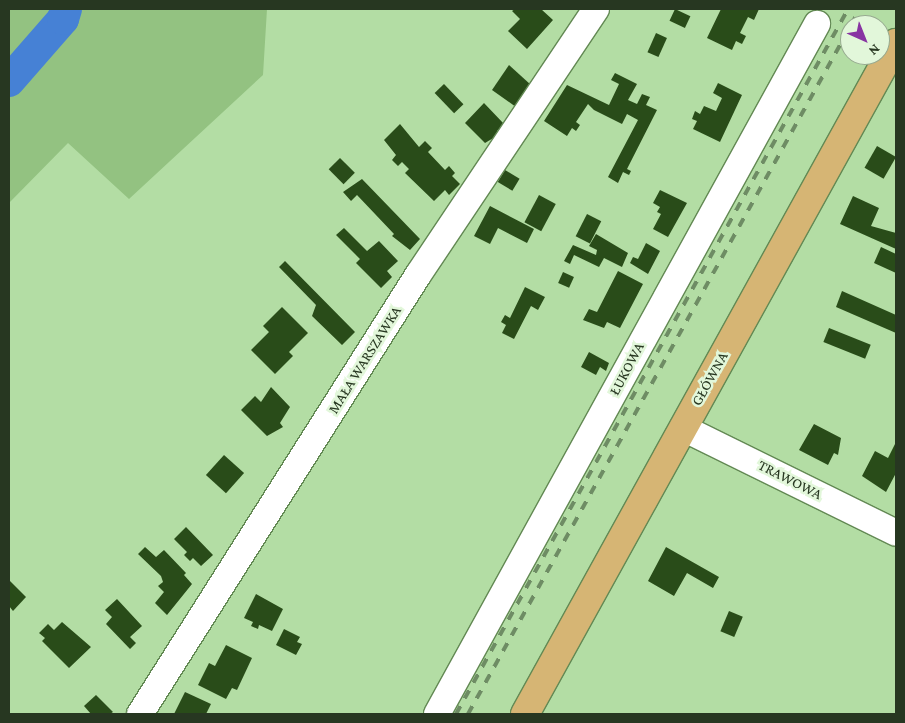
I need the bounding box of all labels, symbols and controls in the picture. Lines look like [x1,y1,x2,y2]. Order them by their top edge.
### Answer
north arrow [840,15,890,65]
text: N [866,41,884,59]
street label: MAŁA WARSZAWKA [325,303,405,417]
street label: ŁUKOWA [606,340,648,398]
street label: GŁÓWNA [688,349,732,409]
street label: TRAWOWA [755,456,825,504]

